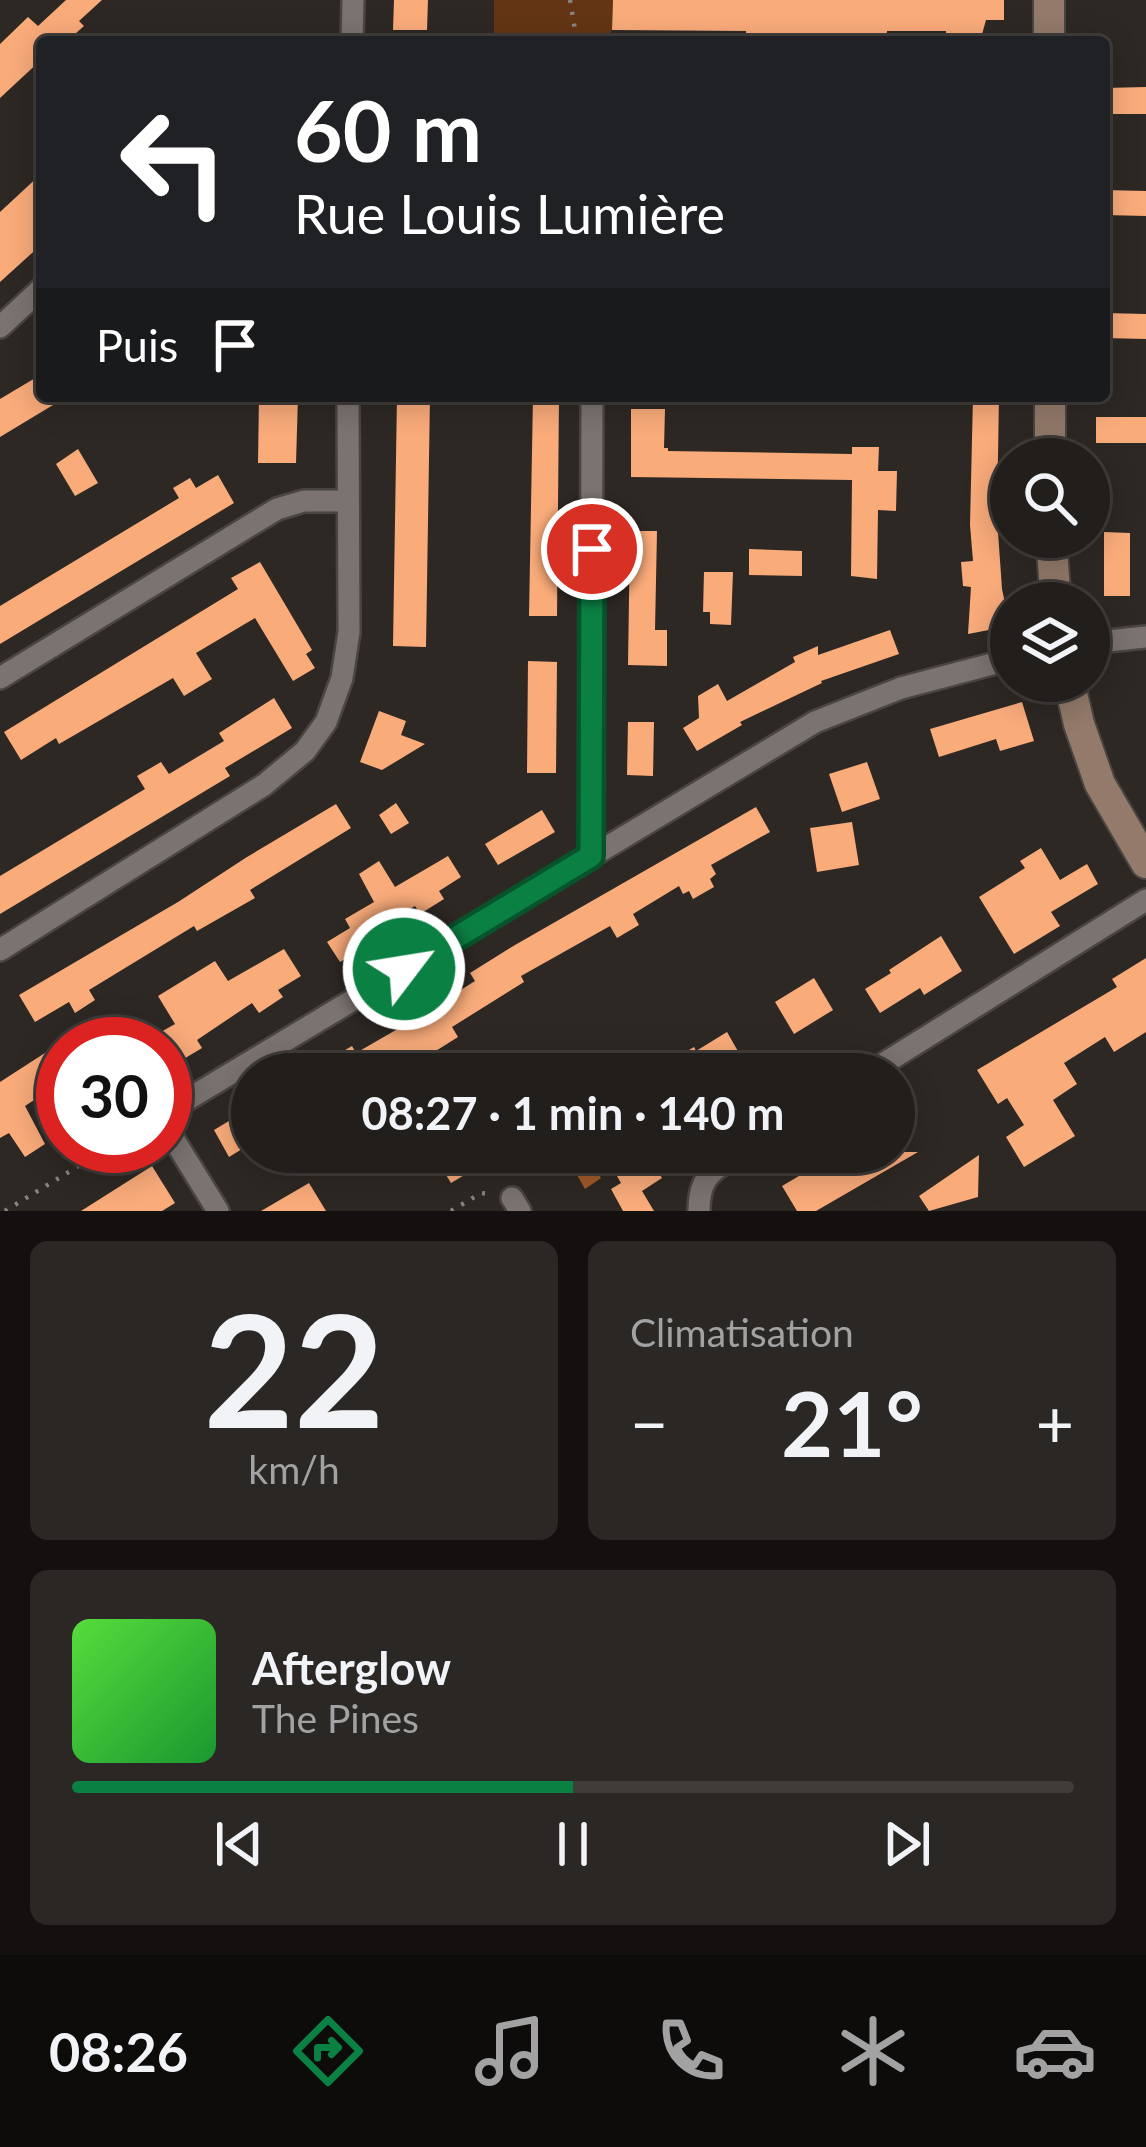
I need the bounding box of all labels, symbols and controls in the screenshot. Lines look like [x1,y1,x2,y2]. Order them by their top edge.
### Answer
text: 60 m [294,79,482,180]
icon: left [96,84,252,240]
text: Rue Louis Lumière [294,181,725,246]
icon: arrive [202,312,268,378]
text: Puis [96,318,178,372]
map controls [990,438,1110,702]
button: search [990,438,1110,558]
pin [541,498,643,600]
icon: arrive [559,516,625,582]
button: layers [990,582,1110,702]
position arrow [341,906,467,1032]
speed limit sign: 30 [36,1017,192,1173]
text: 08:27 · 1 min · 140 m [362,1086,784,1140]
text: 22 [204,1274,384,1461]
text: Climatisation [630,1309,854,1355]
text: 21° [781,1368,923,1476]
text: − [630,1383,668,1462]
text: + [1036,1383,1074,1462]
text: km/h [248,1446,340,1492]
text: Afterglow [252,1641,451,1695]
text: The Pines [252,1695,419,1741]
icon: previous [206,1811,272,1877]
icon: pause [540,1811,606,1877]
icon: next [874,1811,940,1877]
icon: directions [286,2009,370,2093]
icon: music [468,2009,552,2093]
icon: phone [649,2009,733,2093]
icon: climate [831,2009,915,2093]
icon: car [1013,2009,1097,2093]
text: 08:26 [49,2019,188,2084]

